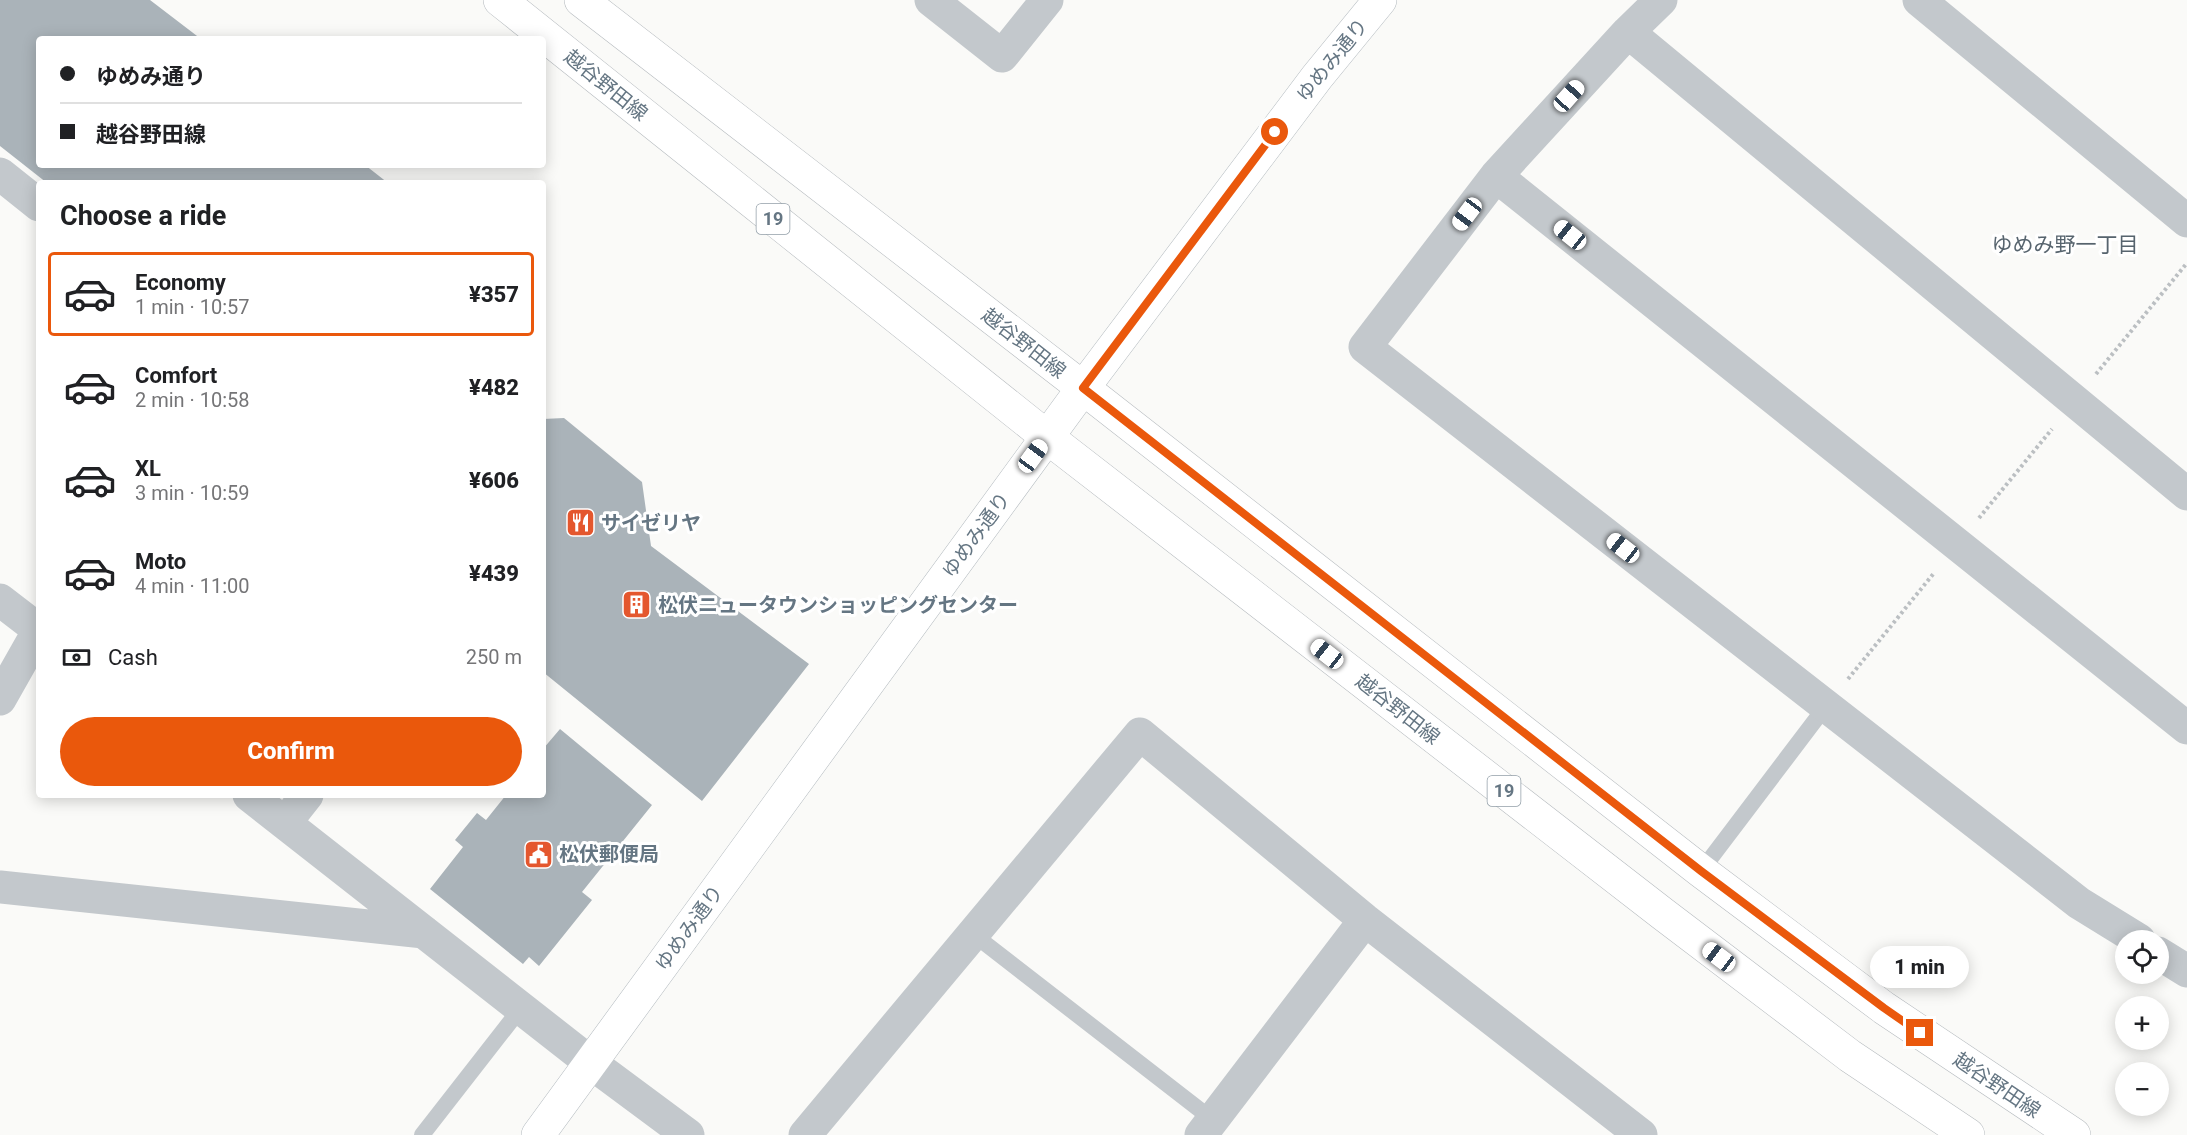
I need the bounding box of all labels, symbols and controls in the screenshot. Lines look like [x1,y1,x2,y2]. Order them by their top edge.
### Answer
street label: ゆめみ通り [1291,14,1373,106]
street label: 越谷野田線 [560,44,652,126]
text: ゆめみ通り [96,64,206,89]
car [1550,77,1588,115]
route start [1261,118,1288,145]
text: 越谷野田線 [96,122,206,147]
car [1449,194,1485,234]
text: Choose a ride [60,200,226,232]
road number: 19 [756,204,790,234]
car [1550,217,1590,253]
district label: ゆめみ野一丁目 [1992,233,2139,257]
icon: car [63,267,117,321]
text: Economy [135,270,226,295]
text: ¥357 [469,282,519,307]
text: 1 min · 10:57 [135,295,250,319]
street label: 越谷野田線 [977,303,1071,383]
icon: car [63,360,117,414]
text: Comfort [135,363,217,388]
text: ¥482 [469,375,519,400]
text: 2 min · 10:58 [135,388,250,412]
car [1015,436,1051,476]
icon: car [63,453,117,507]
text: XL [135,456,161,481]
text: ¥606 [469,468,519,493]
text: 3 min · 10:59 [135,481,250,505]
street label: ゆめみ通り [937,487,1015,583]
restaurant icon: サイゼリヤ [564,507,596,539]
place label: サイゼリヤ [601,511,701,535]
car [1603,530,1643,566]
icon: car [63,546,117,600]
text: Moto [135,549,186,574]
text: ¥439 [469,561,519,586]
text: 4 min · 11:00 [135,574,250,598]
building icon: 松伏ニュータウンショッピングセンター [621,589,653,621]
place label: 松伏ニュータウンショッピングセンター [658,593,1018,617]
car [1307,636,1347,672]
icon: cash [60,641,93,674]
text: Cash [108,645,158,670]
text: 250 m [466,645,522,669]
street label: 越谷野田線 [1351,669,1445,749]
button: Confirm [60,717,522,786]
road number: 19 [1488,776,1520,806]
public building icon: 松伏郵便局 [522,838,554,870]
place label: 松伏郵便局 [559,842,659,866]
street label: ゆめみ通り [650,880,728,976]
map controls [2115,930,2169,1116]
button: locate [2115,930,2169,984]
car [1699,939,1739,975]
callout: 1 min [1870,946,1970,988]
text: 1 min [1894,955,1945,979]
button: + [2115,996,2169,1050]
route end [1906,1019,1933,1046]
street label: 越谷野田線 [1949,1047,2045,1123]
button: − [2115,1062,2169,1116]

